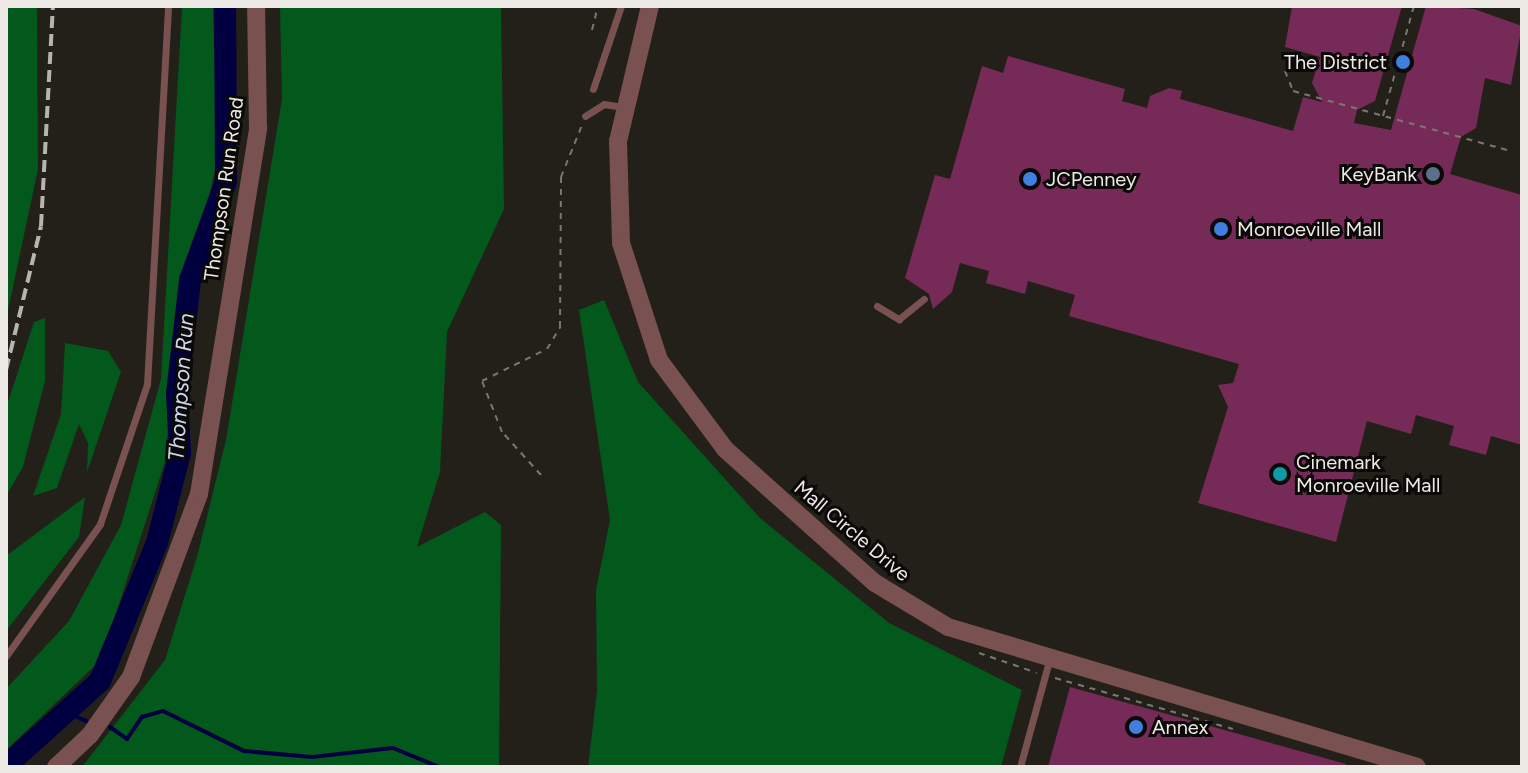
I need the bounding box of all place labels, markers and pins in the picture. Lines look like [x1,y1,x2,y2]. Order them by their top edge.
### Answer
place label: The District [1284,50,1387,74]
marker: The District [1394,53,1412,71]
place label: KeyBank [1341,162,1417,186]
marker: KeyBank [1424,165,1442,183]
place label: JCPenney [1046,167,1137,191]
marker: JCPenney [1021,170,1039,188]
place label: Monroeville Mall [1237,217,1381,241]
marker: Monroeville Mall [1212,220,1230,238]
place label: Cinemark Monroeville Mall [1296,450,1440,497]
marker: Cinemark Monroeville Mall [1271,465,1289,483]
place label: Annex [1152,715,1208,739]
marker: Annex [1127,718,1145,736]

